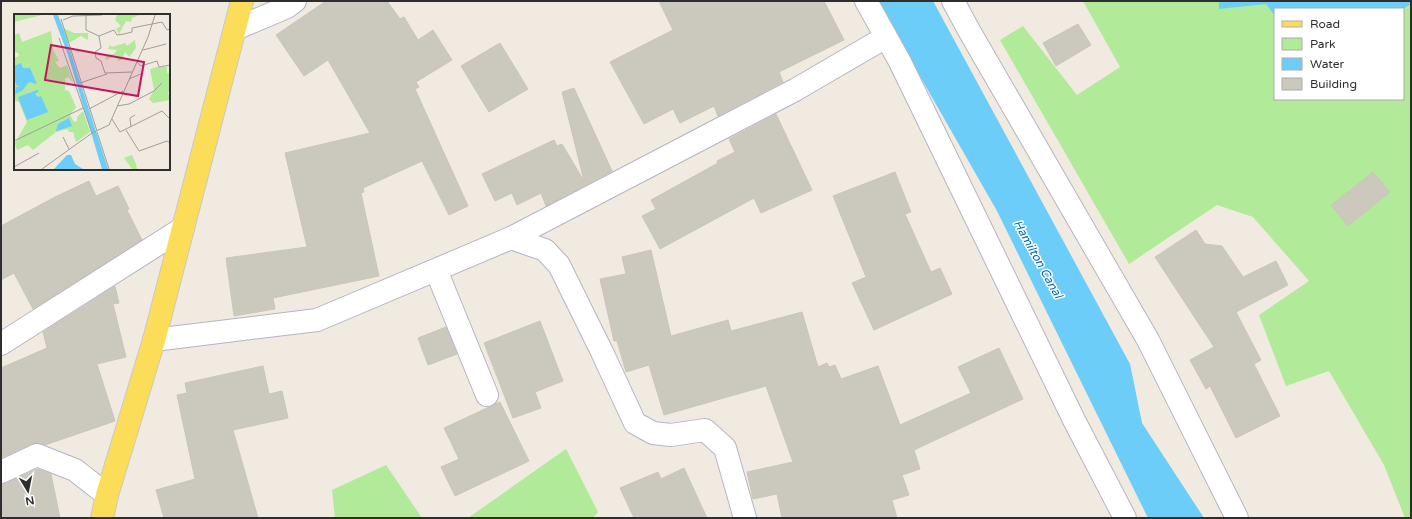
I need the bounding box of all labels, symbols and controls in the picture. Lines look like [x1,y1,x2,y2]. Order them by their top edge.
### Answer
legend [1274,8,1404,100]
inset map [14,14,170,170]
text: Road [1310,17,1340,31]
text: Park [1310,37,1336,51]
text: Water [1310,57,1345,71]
text: Building [1310,77,1357,91]
water label: Hamilton Canal [1011,217,1066,302]
north arrow [8,471,48,511]
text: N [24,493,35,508]

